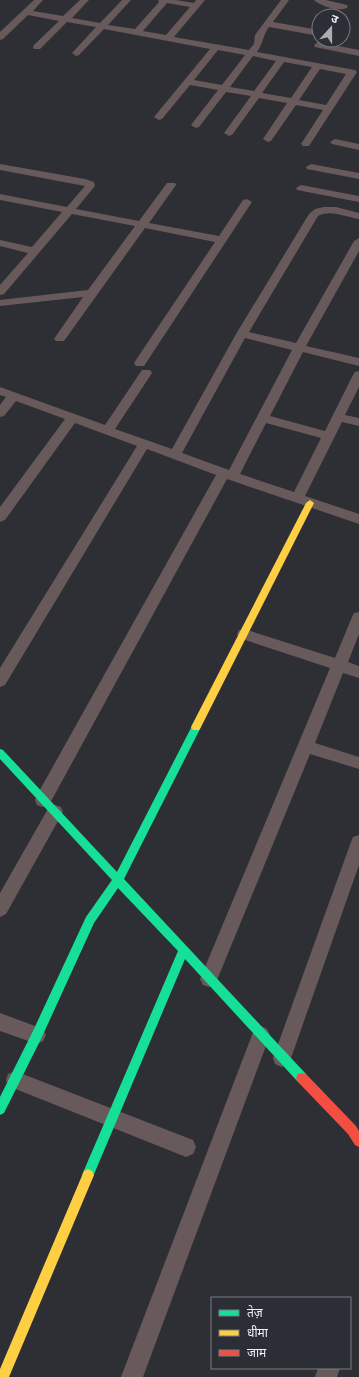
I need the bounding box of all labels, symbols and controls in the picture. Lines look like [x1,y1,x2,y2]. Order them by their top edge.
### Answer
north arrow [311,8,351,48]
text: उ [329,11,341,27]
legend [211,1297,351,1369]
text: तेज़ [247,1305,264,1320]
text: धीमा [247,1325,269,1340]
text: जाम [247,1345,267,1360]

